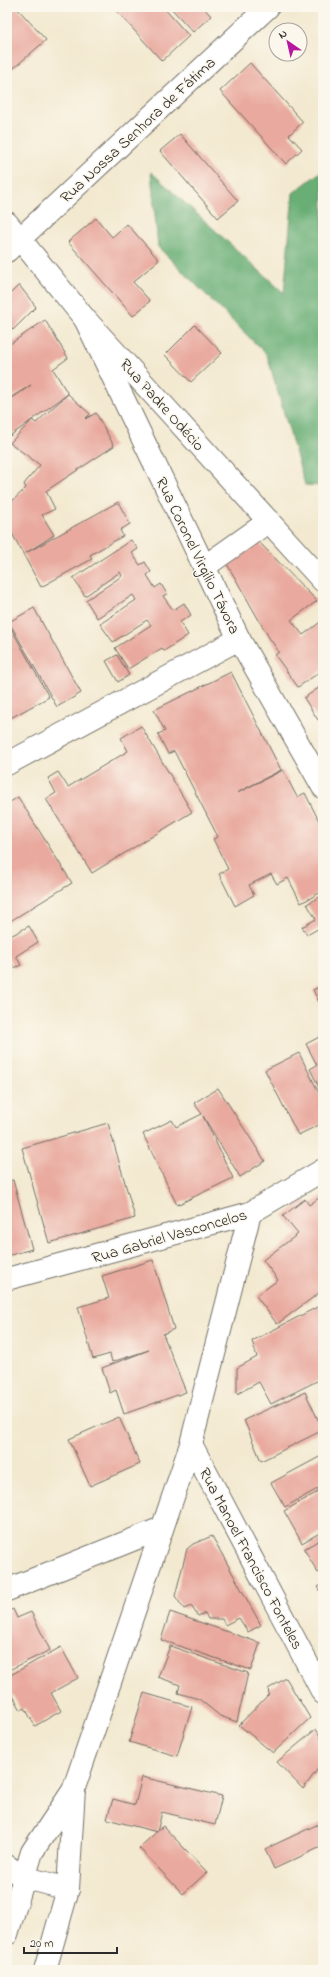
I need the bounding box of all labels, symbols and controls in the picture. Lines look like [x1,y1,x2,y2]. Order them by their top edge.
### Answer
north arrow [268,22,308,62]
text: N [275,26,291,43]
street label: Rua Nossa Senhora de Fátima [55,52,222,209]
street label: Rua Padre Odécio [113,354,210,457]
street label: Rua Coronel Virgílio Távora [149,473,246,639]
street label: Rua Gabriel Vasconcelos [89,1203,250,1271]
street label: Rua Manoel Francisco Fonteles [192,1464,308,1654]
scale bar [24,1929,117,1955]
text: 20 m [30,1935,53,1953]

